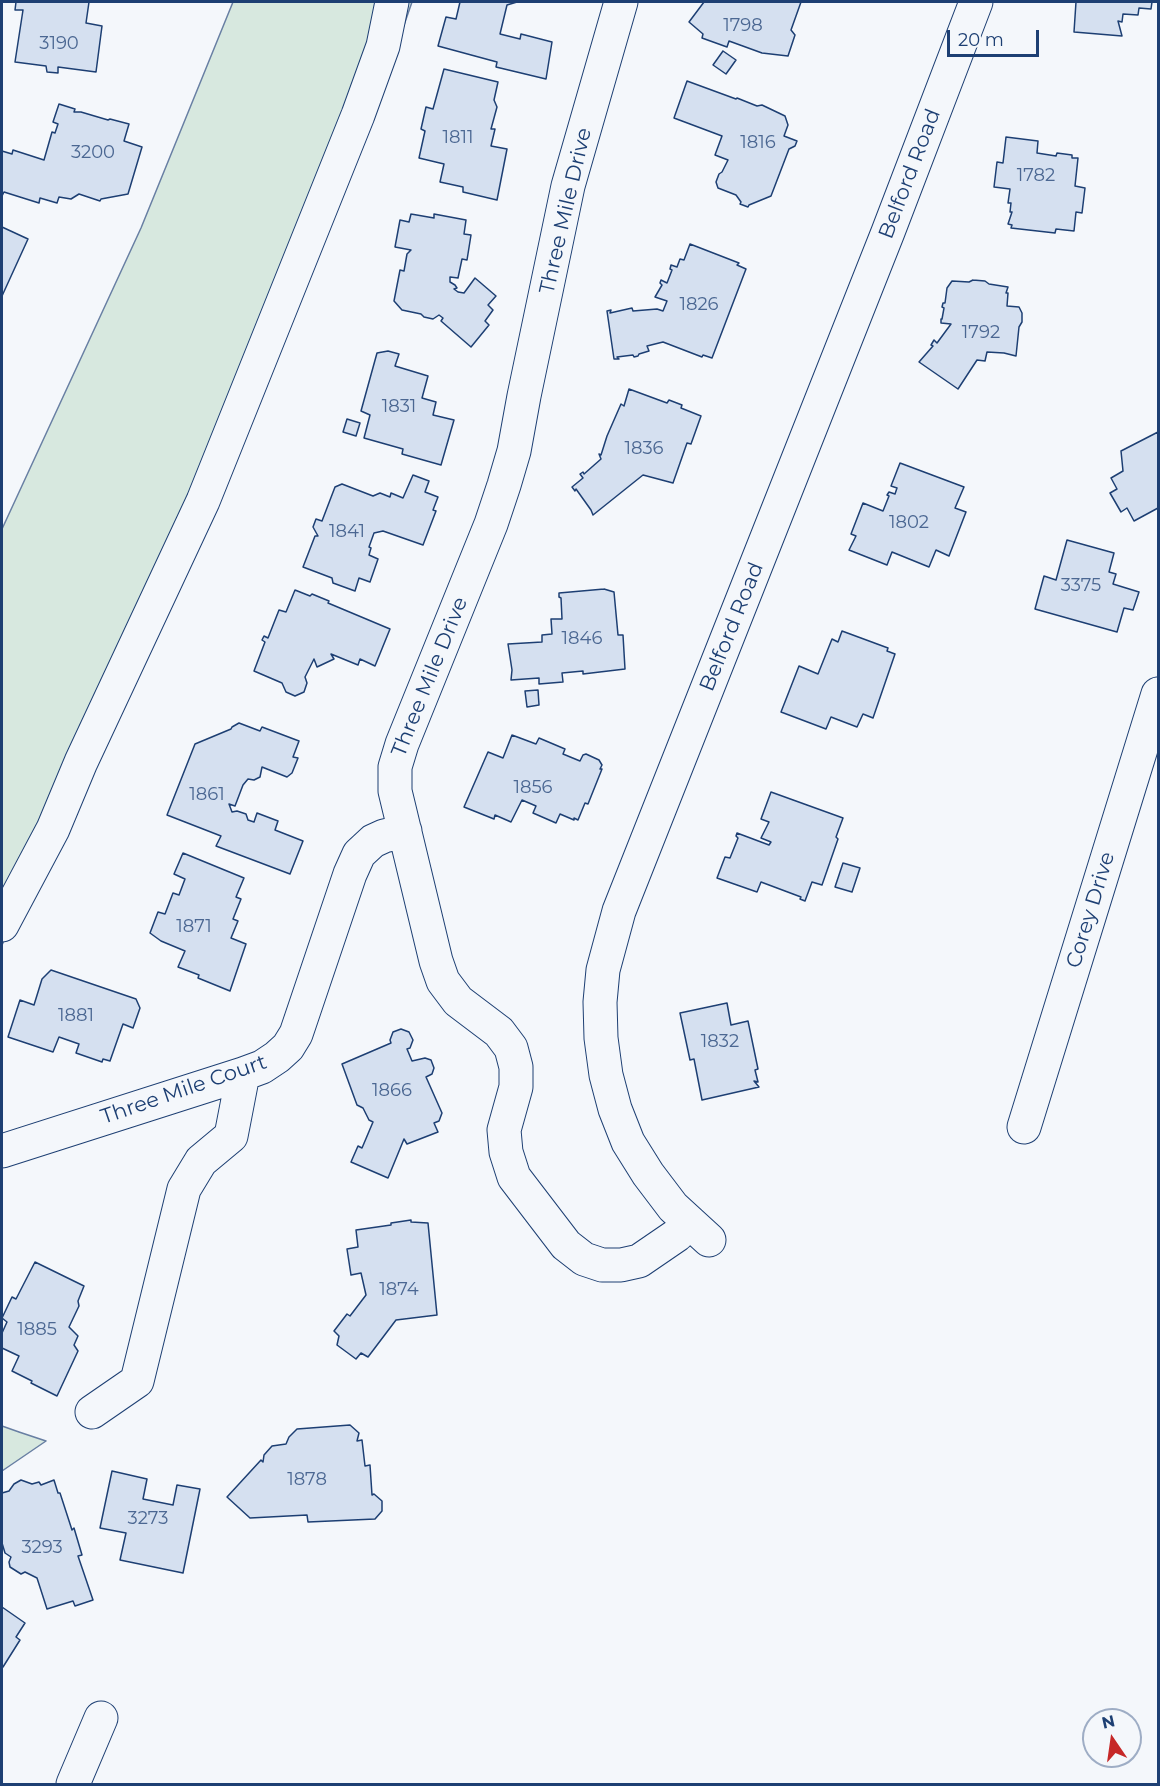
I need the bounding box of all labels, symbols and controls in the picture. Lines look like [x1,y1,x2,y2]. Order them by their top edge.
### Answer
house number: 1798 [723,15,763,37]
scale bar [950,18,1042,56]
text: 20 m [958,29,1004,51]
house number: 3190 [39,33,79,55]
street label: Belford Road [874,106,946,242]
street label: Three Mile Drive [535,125,597,297]
house number: 1811 [443,127,473,149]
house number: 1816 [740,132,776,154]
house number: 3200 [71,142,115,164]
house number: 1782 [1017,165,1055,187]
house number: 1826 [679,294,719,316]
house number: 1792 [962,322,1000,344]
house number: 1831 [382,396,416,418]
house number: 1836 [624,438,664,460]
house number: 1802 [889,512,929,534]
house number: 1841 [329,521,365,543]
street label: Belford Road [695,559,769,695]
house number: 3375 [1061,575,1101,597]
street label: Three Mile Drive [387,594,473,760]
house number: 1846 [562,628,602,650]
house number: 1856 [513,777,553,799]
house number: 1861 [189,784,225,806]
street label: Corey Drive [1061,849,1121,971]
house number: 1871 [176,916,212,938]
house number: 1881 [58,1005,94,1027]
house number: 1832 [701,1031,739,1053]
street label: Three Mile Court [98,1050,270,1130]
house number: 1866 [372,1080,412,1102]
house number: 1874 [379,1279,419,1301]
house number: 1885 [17,1319,57,1341]
house number: 1878 [287,1469,327,1491]
house number: 3273 [128,1508,168,1530]
house number: 3293 [21,1537,63,1559]
north arrow [1082,1708,1142,1768]
text: N [1100,1711,1117,1733]

